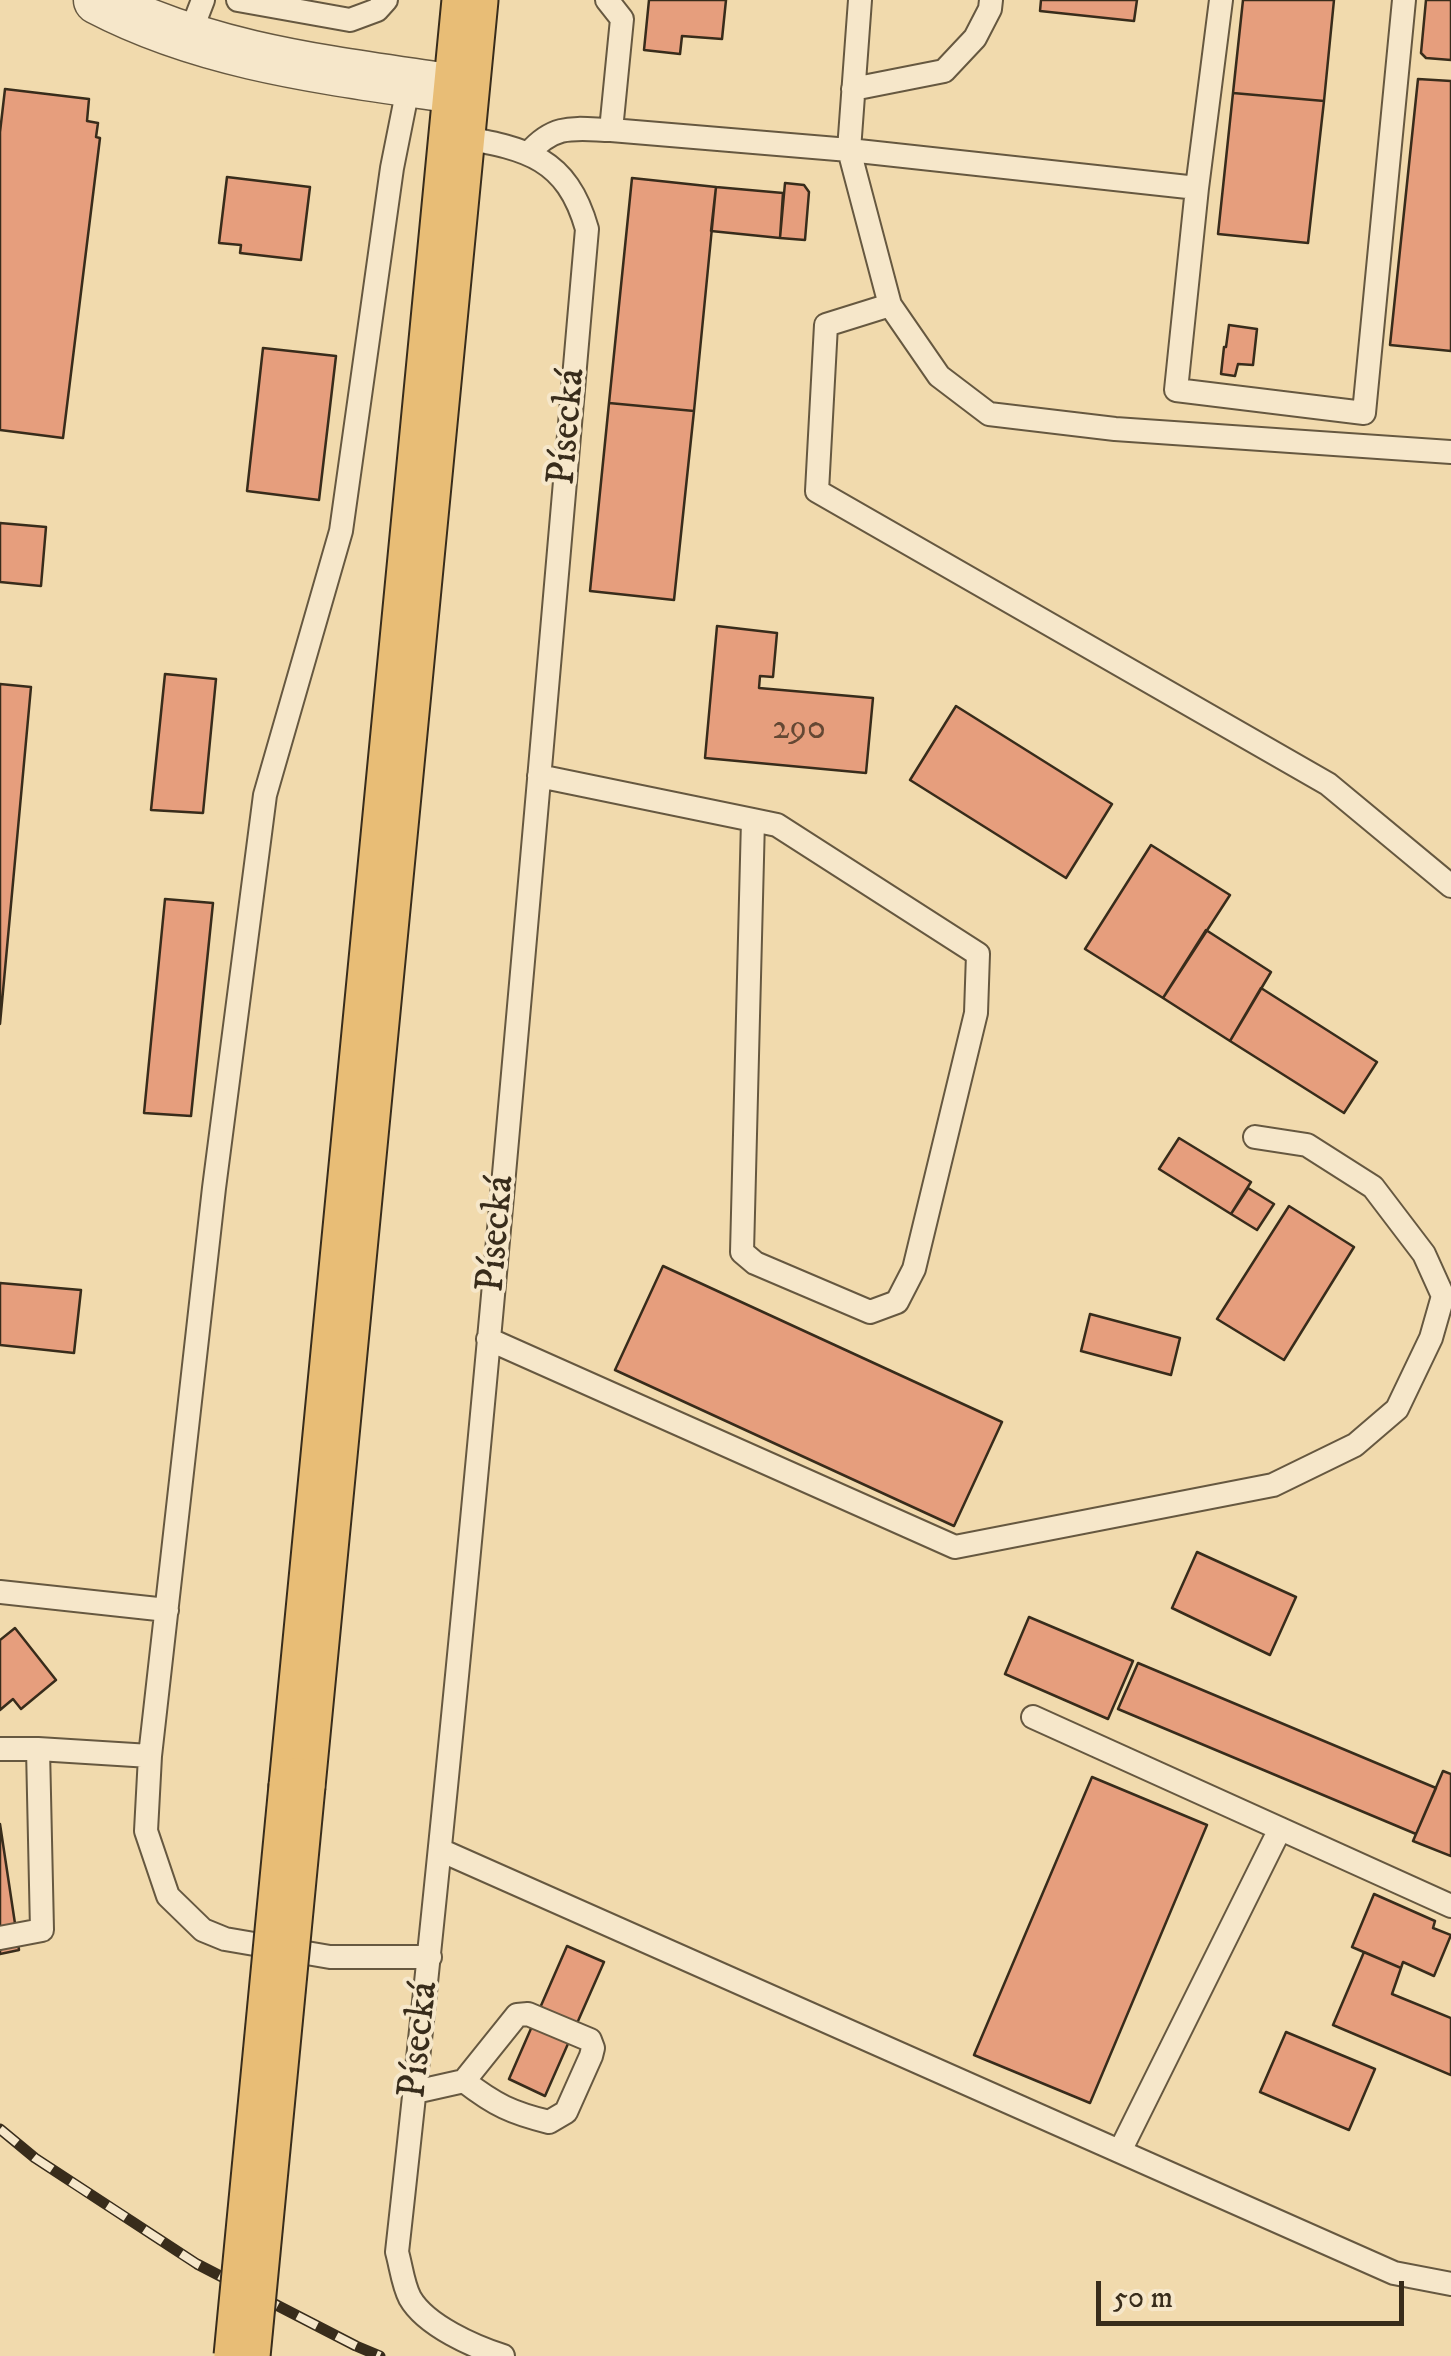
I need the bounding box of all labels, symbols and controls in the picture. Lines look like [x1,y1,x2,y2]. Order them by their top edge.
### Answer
street label: Písecká [540,367,598,487]
house number: 290 [772,710,826,752]
street label: Písecká [469,1174,527,1294]
street label: Písecká [391,1979,451,2101]
scale bar [1101,2261,1408,2323]
text: 50 m [1113,2280,1173,2317]

